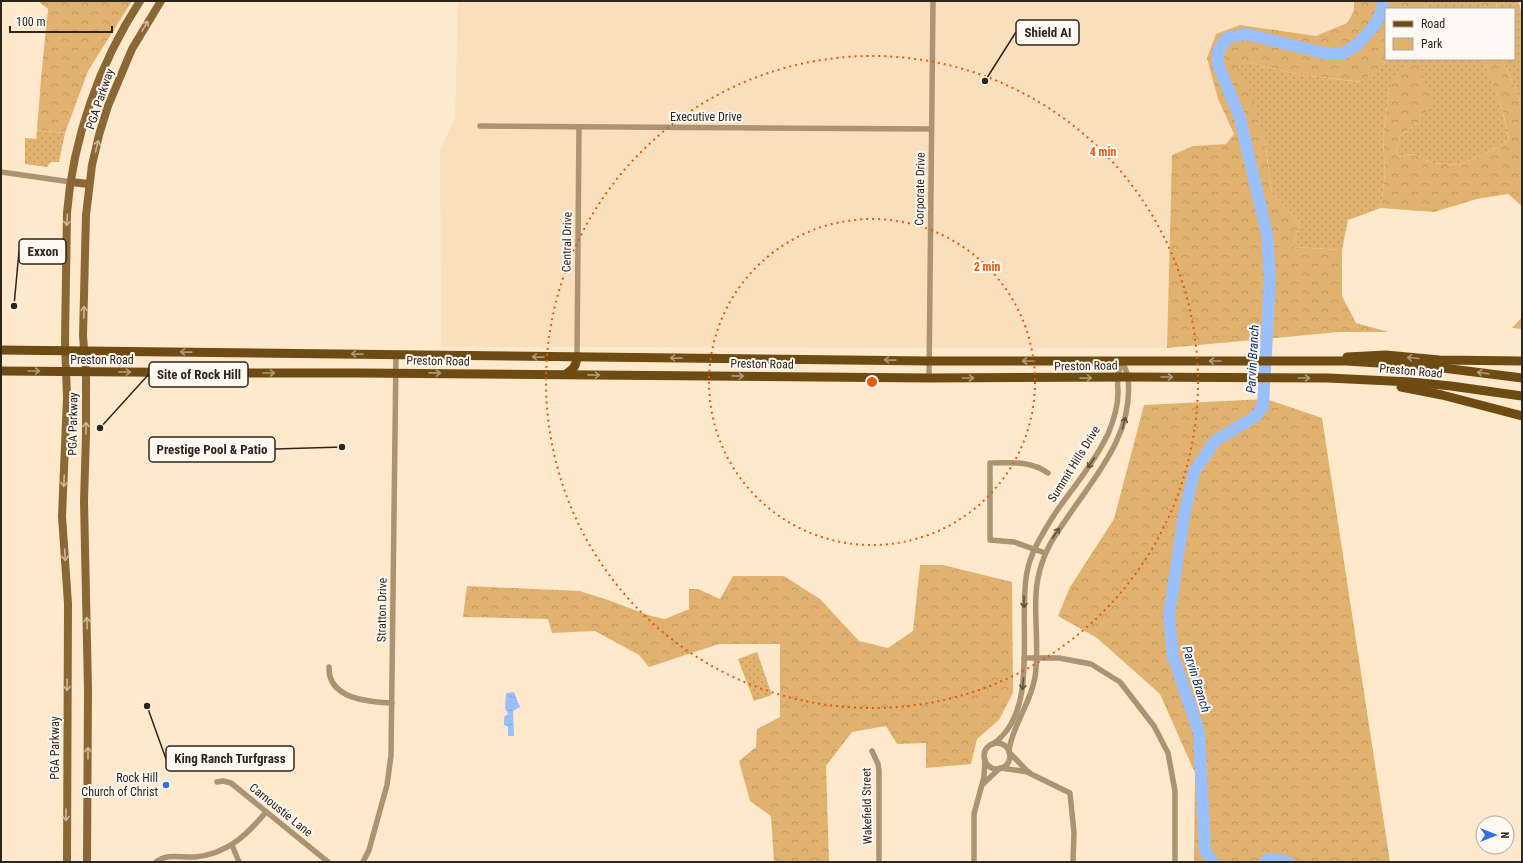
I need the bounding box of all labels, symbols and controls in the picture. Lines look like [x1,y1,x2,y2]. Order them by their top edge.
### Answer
scale bar [10,8,112,34]
legend [1385,8,1515,60]
text: 100 m [16,15,46,29]
text: Road [1421,17,1445,31]
one-way arrow [142,20,150,32]
callout: Shield AI [1016,20,1079,45]
text: Shield AI [1025,25,1071,40]
text: Park [1421,37,1443,51]
street label: PGA Parkway [83,67,117,131]
street label: Executive Drive [670,110,742,124]
one-way arrow [93,139,101,152]
text: 4 min [1090,145,1116,159]
street label: Corporate Drive [912,152,928,226]
street label: Central Drive [559,211,575,272]
one-way arrow [63,213,70,226]
callout: Exxon [19,239,66,264]
text: Exxon [28,244,58,259]
text: 2 min [974,260,1000,274]
one-way arrow [80,306,88,319]
water label: Parvin Branch [1243,324,1262,394]
one-way arrow [180,348,193,356]
one-way arrow [351,351,364,358]
street label: Preston Road [70,353,134,367]
street label: Preston Road [406,353,470,369]
one-way arrow [532,353,545,361]
one-way arrow [670,354,683,362]
one-way arrow [1407,354,1420,361]
street label: Preston Road [730,356,794,372]
one-way arrow [884,356,897,364]
one-way arrow [1022,357,1035,365]
one-way arrow [1209,357,1222,365]
street label: Preston Road [1054,358,1118,374]
street label: Preston Road [1379,361,1443,381]
callout: Site of Rock Hill [149,362,248,387]
one-way arrow [27,367,40,375]
text: Site of Rock Hill [157,367,241,382]
one-way arrow [118,368,131,376]
one-way arrow [262,369,275,377]
one-way arrow [428,369,441,377]
one-way arrow [1477,369,1490,377]
one-way arrow [587,371,600,379]
one-way arrow [731,372,744,380]
one-way arrow [961,374,974,382]
one-way arrow [1079,374,1092,382]
one-way arrow [1160,374,1173,381]
one-way arrow [1297,374,1310,382]
centre of rings [865,375,879,389]
street label: PGA Parkway [65,392,81,456]
one-way arrow [1121,417,1128,430]
one-way arrow [82,422,90,435]
street label: Summit Hills Drive [1045,423,1103,505]
callout: Prestige Pool & Patio [149,437,275,462]
text: Prestige Pool & Patio [157,442,268,457]
one-way arrow [1086,457,1095,468]
one-way arrow [60,474,68,487]
one-way arrow [1052,528,1060,539]
one-way arrow [61,548,68,561]
street label: Stratton Drive [374,577,390,642]
one-way arrow [1020,595,1028,608]
one-way arrow [84,617,91,630]
water label: Parvin Branch [1179,644,1214,714]
one-way arrow [1019,677,1027,690]
one-way arrow [63,678,71,691]
street label: PGA Parkway [48,716,62,780]
callout: King Ranch Turfgrass [166,746,294,771]
one-way arrow [84,747,92,760]
text: King Ranch Turfgrass [174,751,286,766]
street label: Wakefield Street [859,767,875,844]
place label: Rock Hill Church of Christ [81,771,158,799]
marker: Rock Hill Church of Christ [161,780,171,790]
street label: Carnoustie Lane [247,780,316,840]
one-way arrow [62,808,70,821]
north arrow [1475,815,1515,855]
text: N [1498,832,1511,839]

